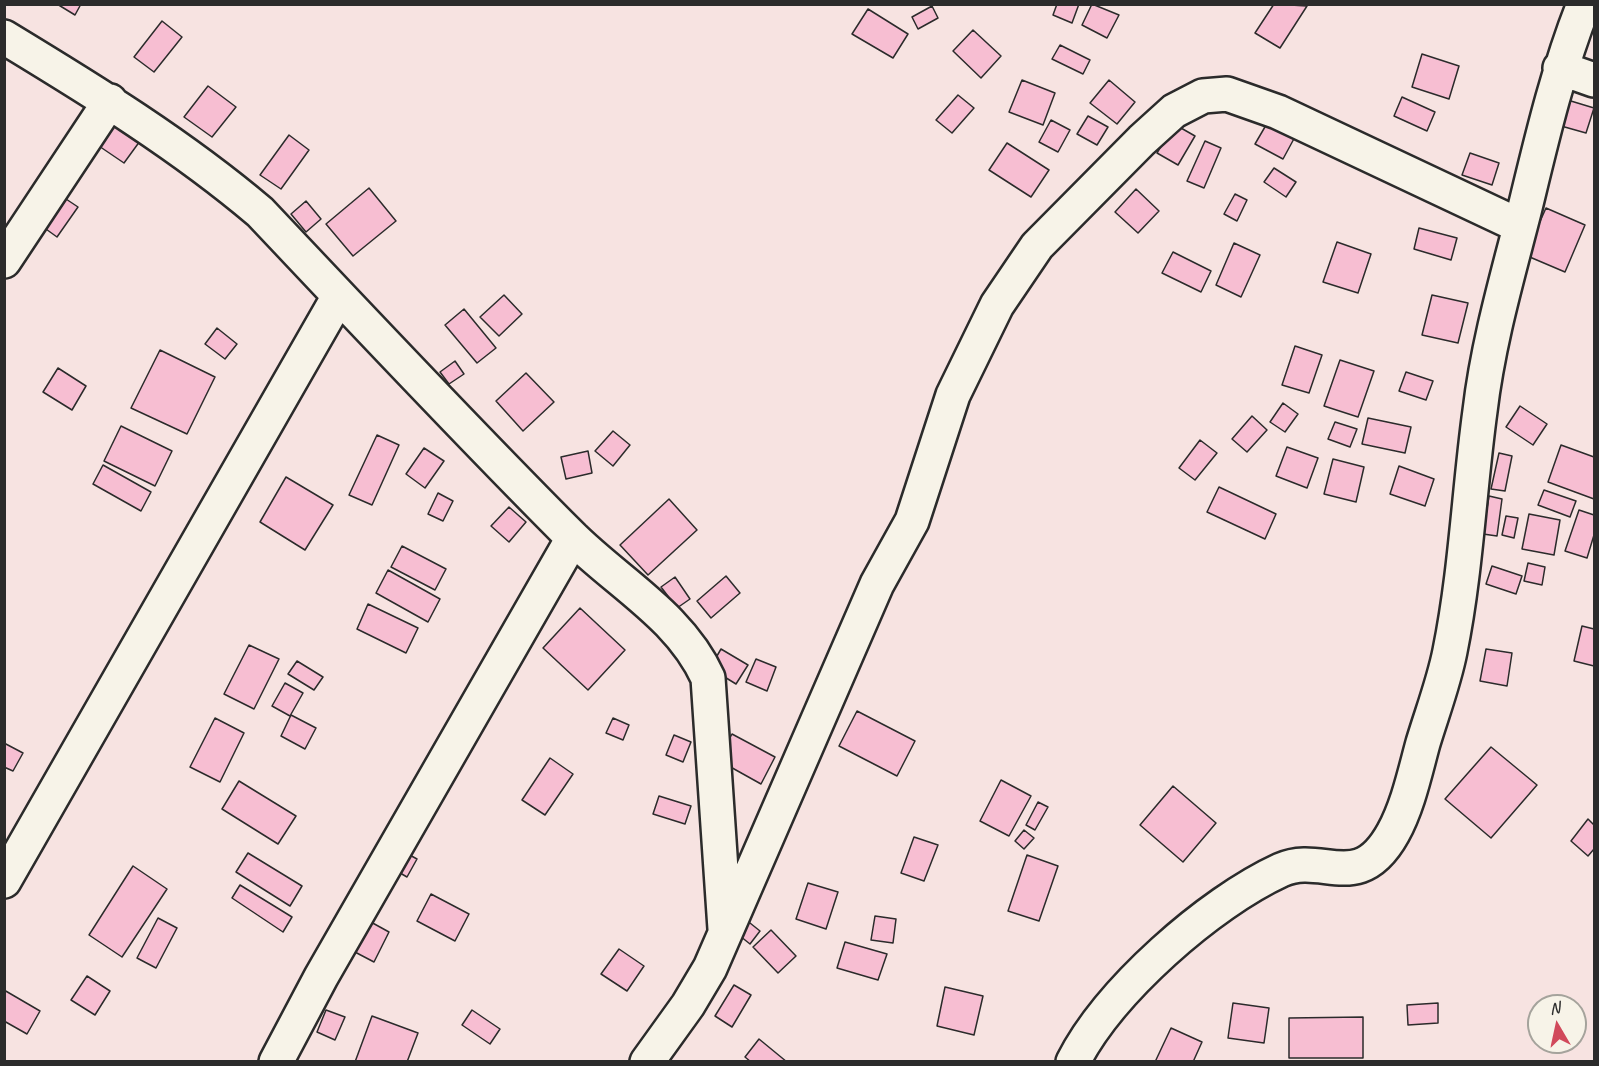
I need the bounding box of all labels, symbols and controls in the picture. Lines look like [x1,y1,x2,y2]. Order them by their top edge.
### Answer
north arrow [1527,994,1587,1054]
text: N [1548,998,1561,1019]

